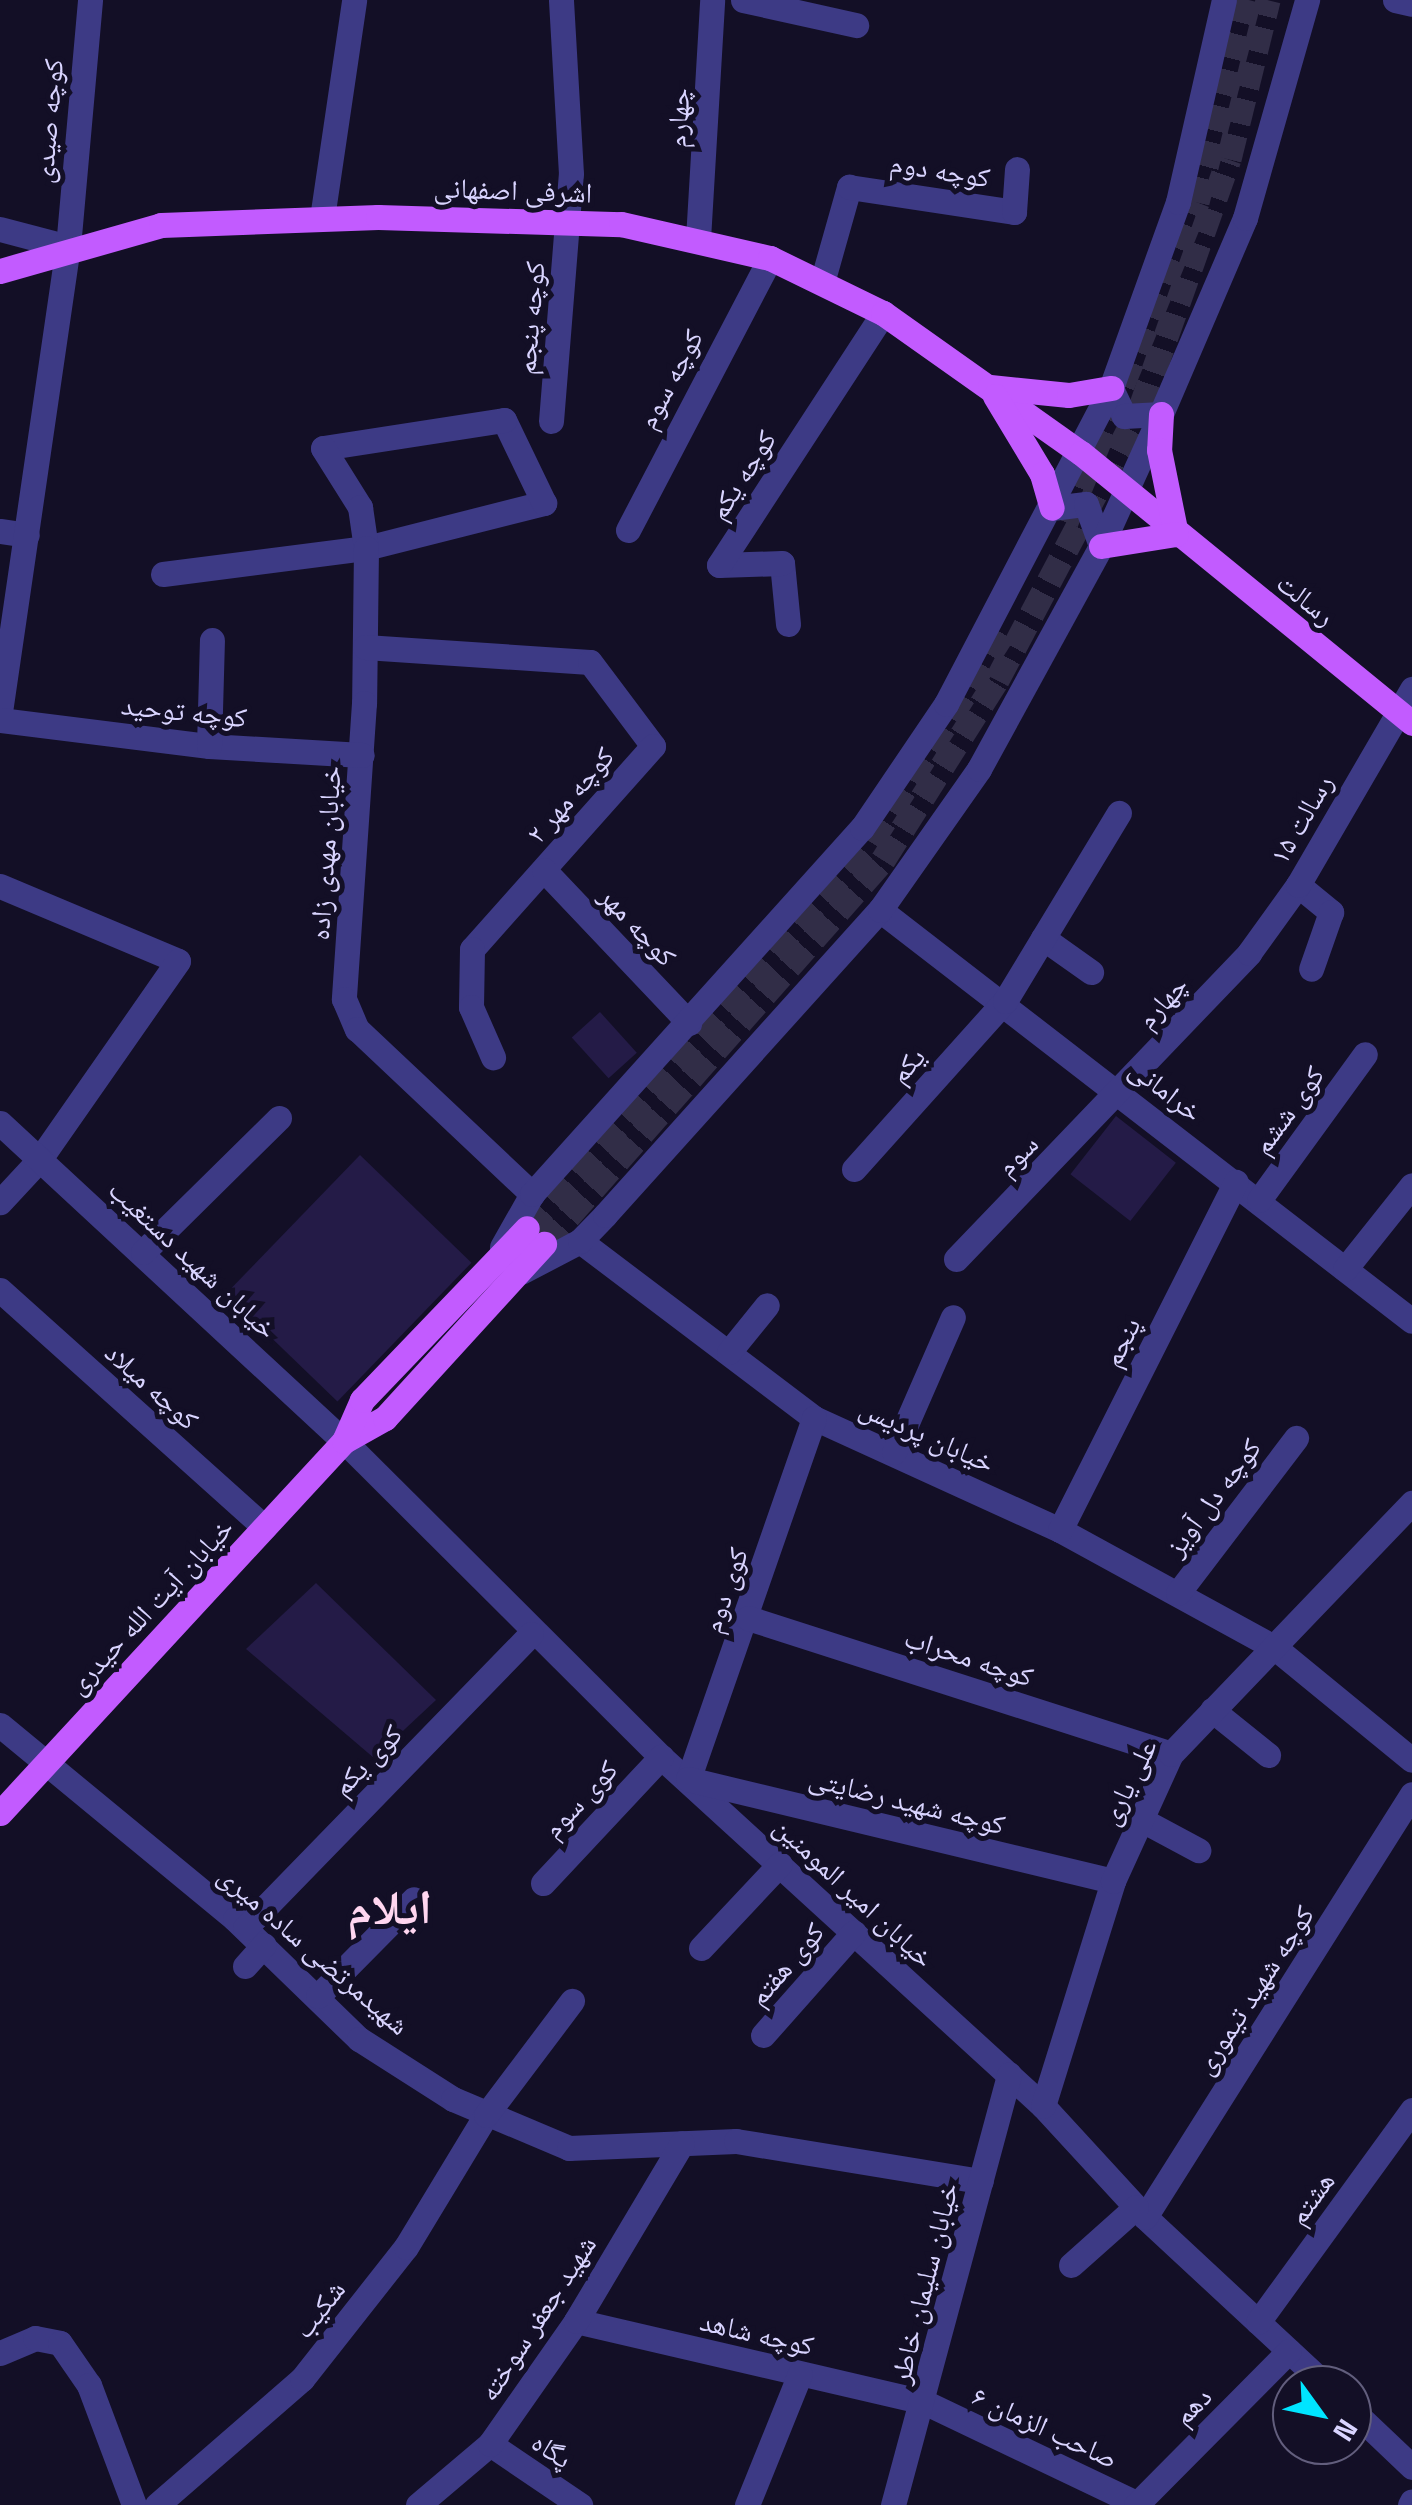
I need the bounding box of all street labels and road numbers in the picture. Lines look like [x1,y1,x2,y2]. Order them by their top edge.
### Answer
street label: کوچه صیدی [26,57,70,185]
street label: چهارم [660,87,696,149]
street label: کوچه دوم [888,146,992,194]
street label: اشرفی اصفهانی [433,170,593,210]
street label: کوچه پنجم [508,260,552,376]
street label: کوچه سوم [630,324,710,434]
street label: کوچه یکم [701,424,783,526]
street label: رسالت [1270,565,1342,633]
street label: کوچه توحید [119,688,249,734]
street label: کوچه مهر ۲ [519,740,621,850]
street label: خیابان مهدی زاده [302,765,348,941]
street label: رسالت ۱۵ [1262,768,1340,870]
street label: کوچه مهر [593,879,683,973]
street label: چهارم [1129,968,1195,1036]
street label: یکم [882,1040,932,1090]
street label: خرامانی [1123,1051,1209,1129]
street label: کوی ششم [1245,1059,1331,1161]
street label: سوم [989,1127,1045,1183]
street label: خیابان شهید دستغیب [102,1172,284,1346]
street label: پنجم [1094,1312,1148,1372]
street label: کوچه میلاد [98,1335,206,1437]
street label: خیابان پردیس [854,1390,1000,1480]
street label: کوچه دل آویز [1158,1432,1268,1562]
street label: خیابان آیت الله حیدری [60,1511,240,1701]
street label: کوی دوم [695,1543,755,1637]
street label: کوچه محراب [900,1620,1038,1694]
street label: کوی یکم [325,1717,409,1803]
street label: علی یاری [1092,1733,1164,1831]
street label: کوی سوم [536,1753,624,1845]
street label: کوچه شهید رضایتی [805,1760,1009,1842]
street label: خیابان امیر المومنین [767,1809,941,1975]
street label: شهیدمرتضی ساده میری [212,1858,416,2042]
street label: کوچه شهید تیموری [1187,1899,1321,2081]
street label: کوی هفتم [741,1916,831,2012]
street label: هشتم [1280,2165,1342,2231]
street label: خیابان سلیمان خاطر [883,2179,965,2387]
street label: شهید جعفر سوخته [471,2229,603,2407]
street label: شکیب [286,2273,352,2345]
street label: کوچه شاهد [697,2304,817,2362]
street label: صاحب الزمان ۶ [967,2379,1123,2475]
street label: دهم [1166,2380,1218,2432]
street label: پگاه [526,2425,578,2475]

